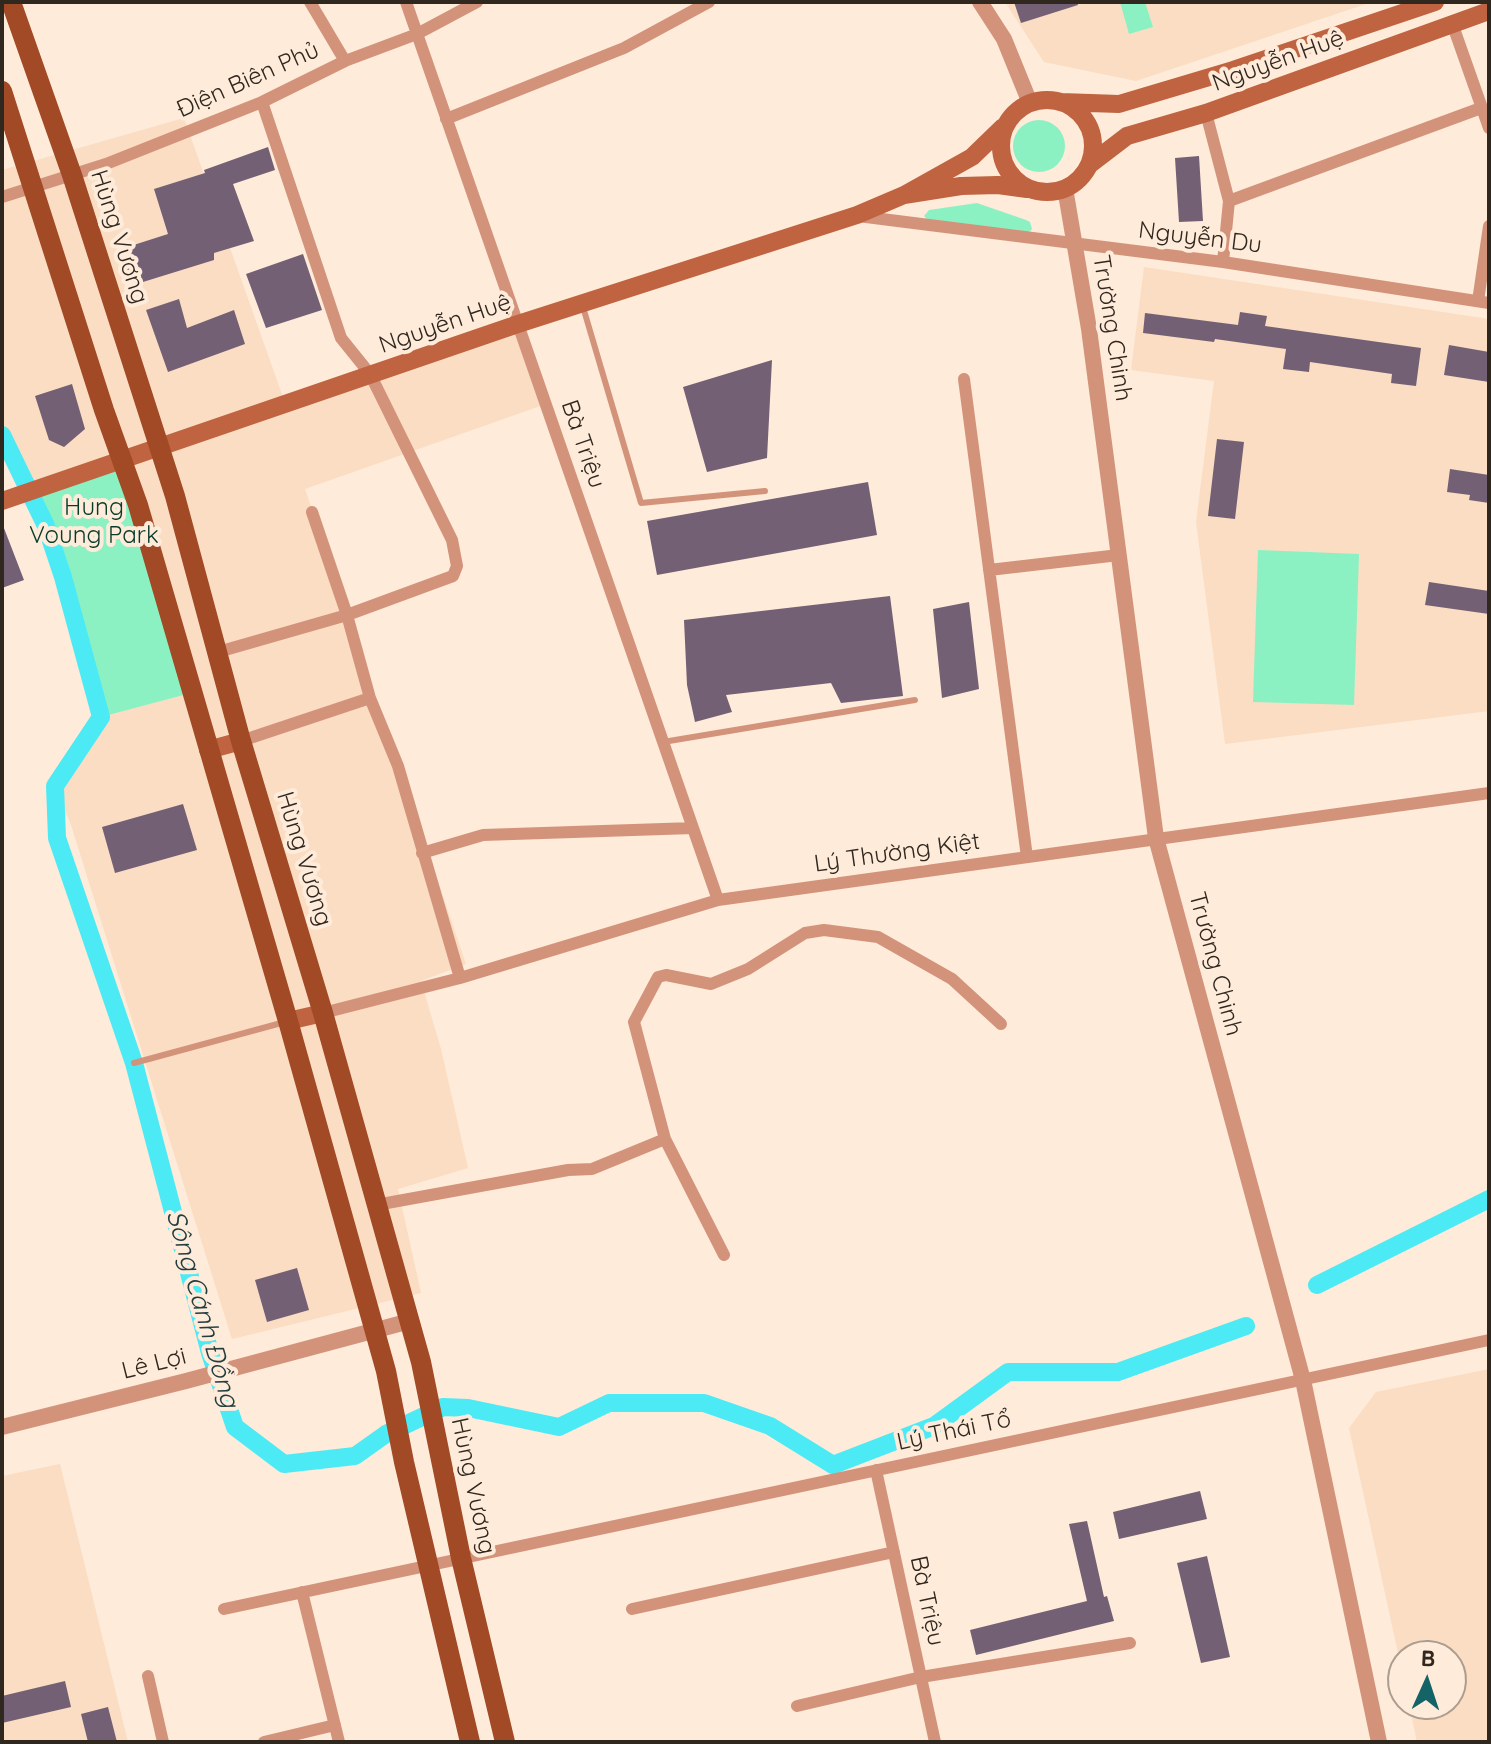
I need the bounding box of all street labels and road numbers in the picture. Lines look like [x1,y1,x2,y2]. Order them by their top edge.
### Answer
street label: Nguyễn Huệ [1208,24,1348,98]
street label: Điện Biên Phủ [172,36,324,124]
street label: Hùng Vương [84,166,154,308]
street label: Nguyễn Du [1137,216,1263,260]
street label: Trường Chinh [1086,253,1138,403]
street label: Nguyễn Huệ [375,288,515,360]
street label: Bà Triệu [555,396,611,492]
street label: Hùng Vương [270,788,338,930]
street label: Lý Thường Kiệt [812,827,982,879]
street label: Trường Chinh [1182,889,1248,1039]
street label: Lê Lợi [119,1342,189,1386]
street label: Lý Thái Tổ [894,1405,1014,1457]
street label: Hùng Vương [444,1415,502,1557]
street label: Bà Triệu [903,1553,951,1649]

